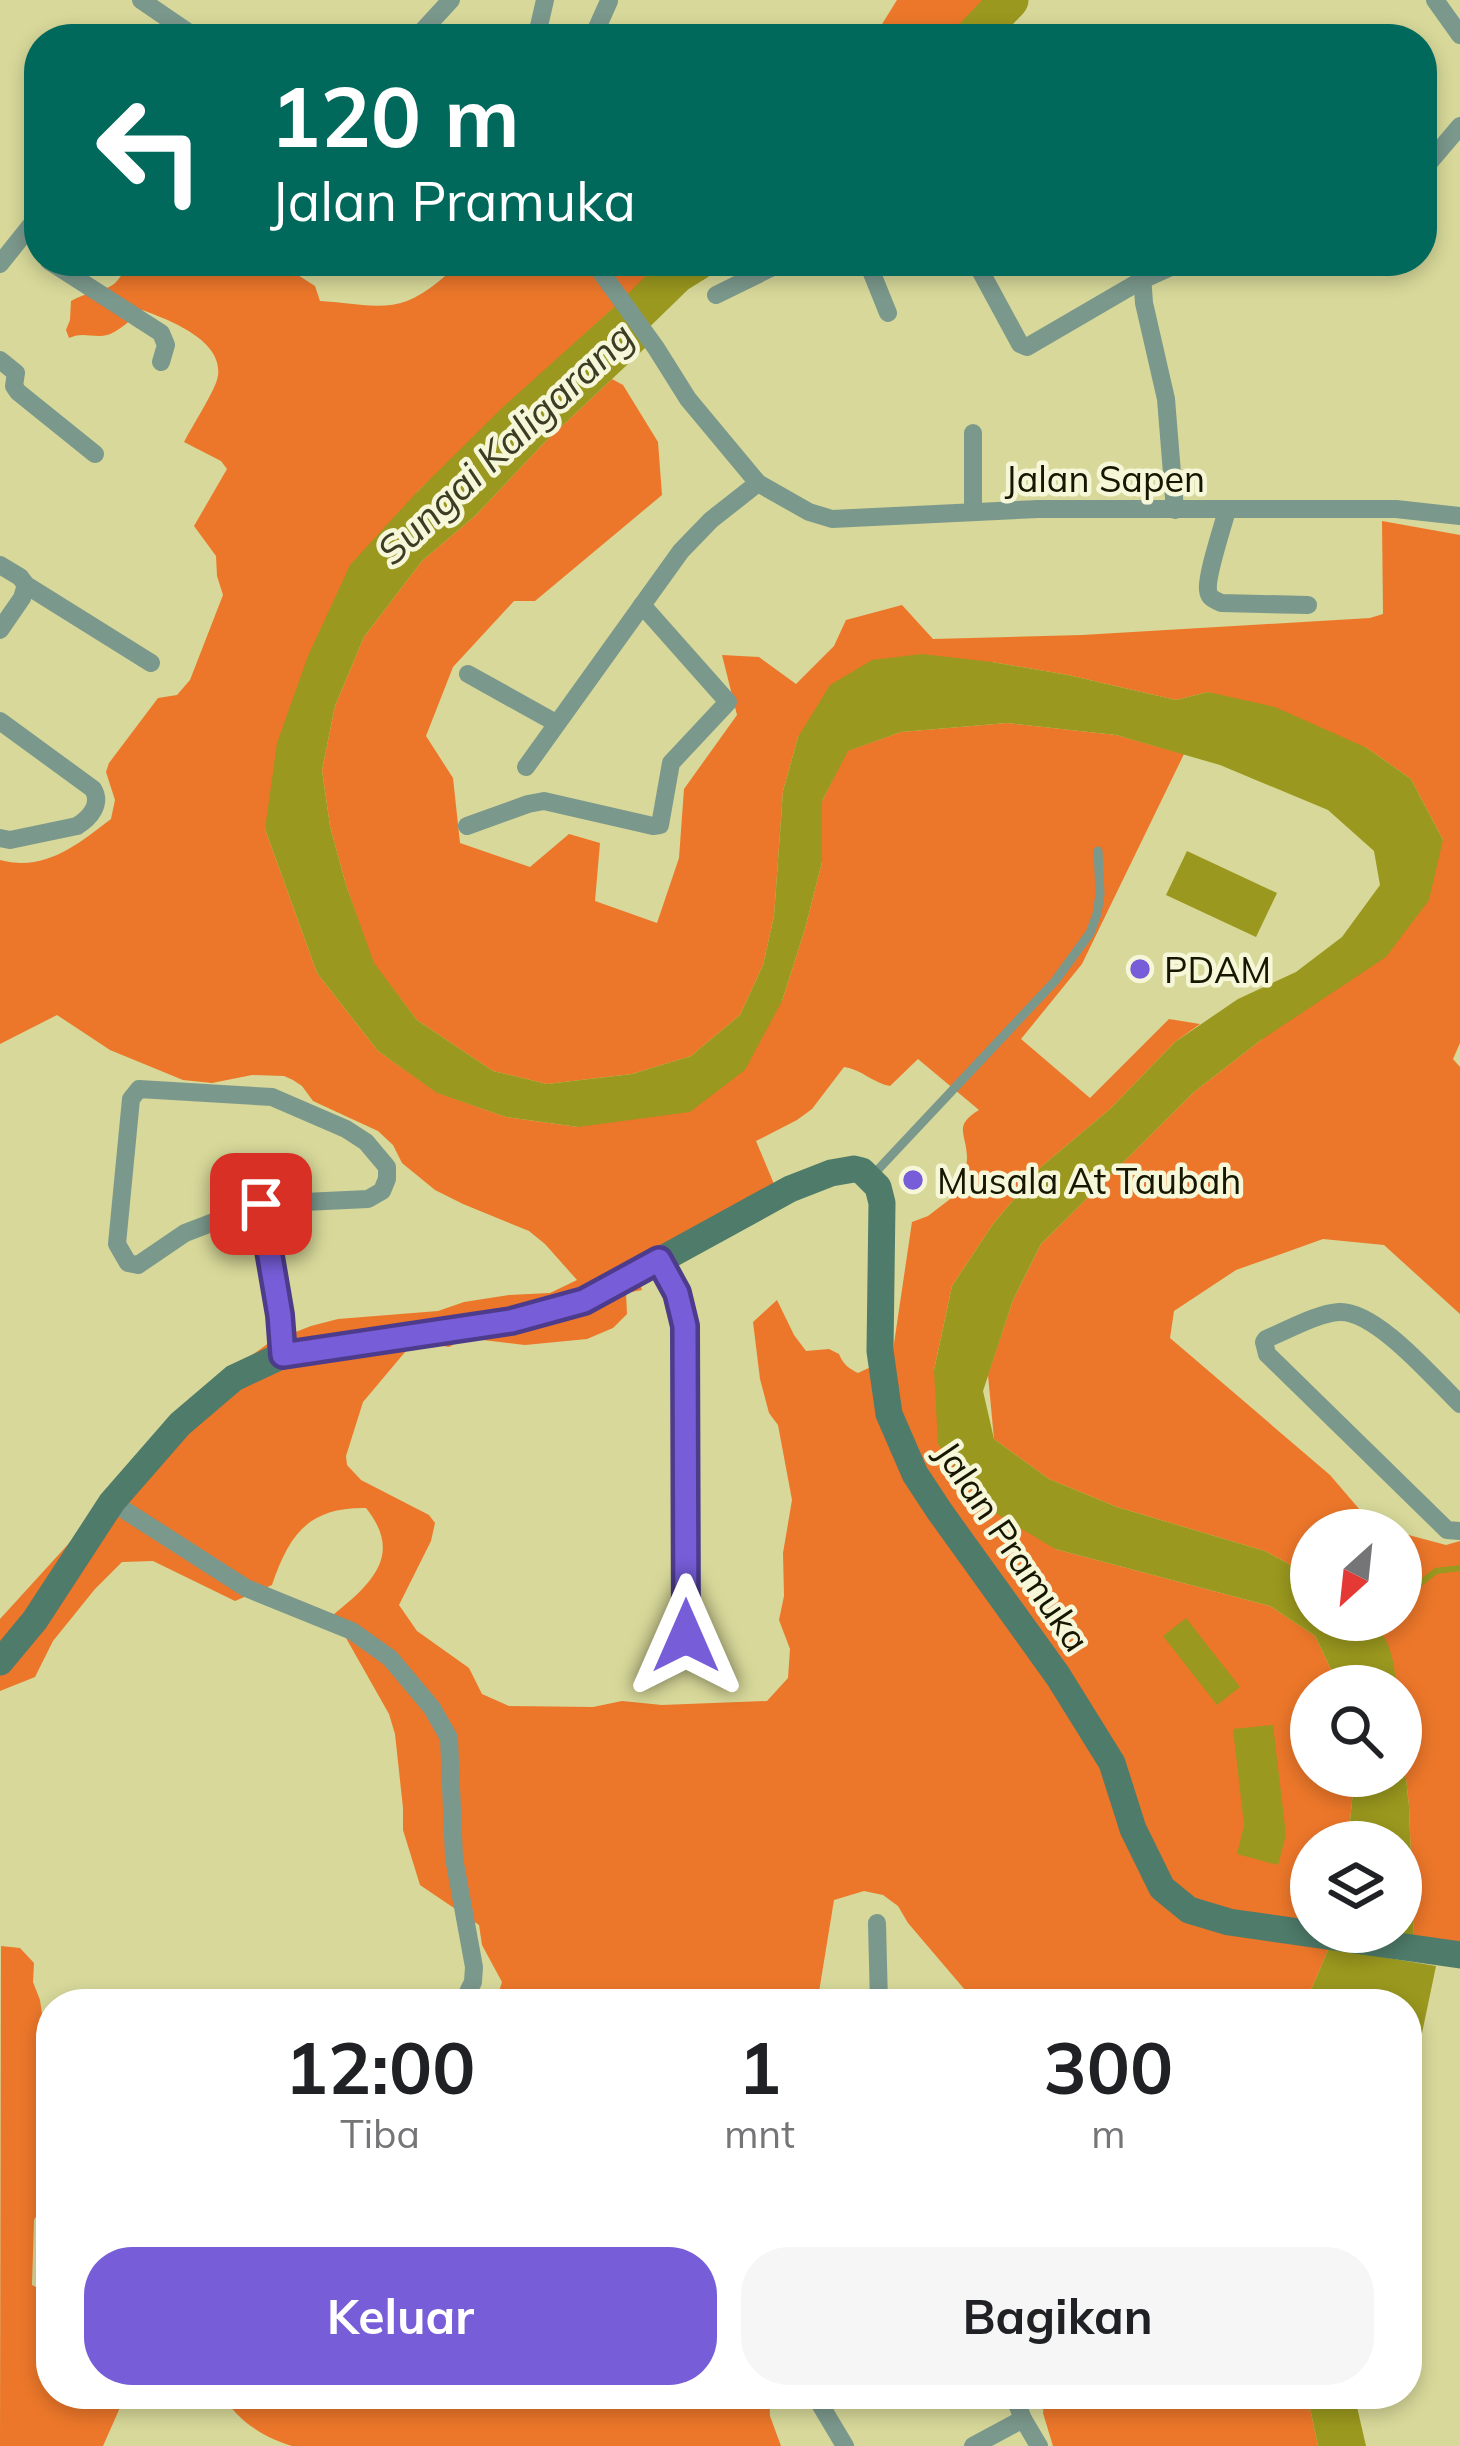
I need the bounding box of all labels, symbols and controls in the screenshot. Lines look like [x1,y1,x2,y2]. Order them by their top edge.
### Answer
text: 120 m [270,63,520,168]
icon: left [72,72,228,228]
text: Jalan Pramuka [270,167,636,235]
water label: Sungai Kaligarang [366,311,644,575]
street label: Jalan Sapen [1005,456,1205,501]
place label: PDAM [1164,947,1271,992]
marker: PDAM [1127,956,1153,982]
pin [210,1153,312,1255]
place label: Musala At Taubah [937,1158,1241,1203]
marker: Musala At Taubah [900,1167,926,1193]
icon: arrive [228,1171,294,1237]
street label: Jalan Pramuka [926,1432,1100,1660]
north arrow [1290,1509,1422,1641]
map controls [1290,1509,1422,1953]
position arrow [623,1573,749,1699]
button: search [1290,1665,1422,1797]
button: layers [1290,1821,1422,1953]
text: 12:00 [285,2022,475,2112]
text: 1 [738,2022,781,2112]
text: 300 [1044,2022,1173,2112]
text: Tiba [340,2109,420,2158]
text: mnt [724,2109,795,2158]
text: m [1091,2109,1126,2158]
button: Keluar [84,2247,717,2385]
button: Bagikan [741,2247,1374,2385]

